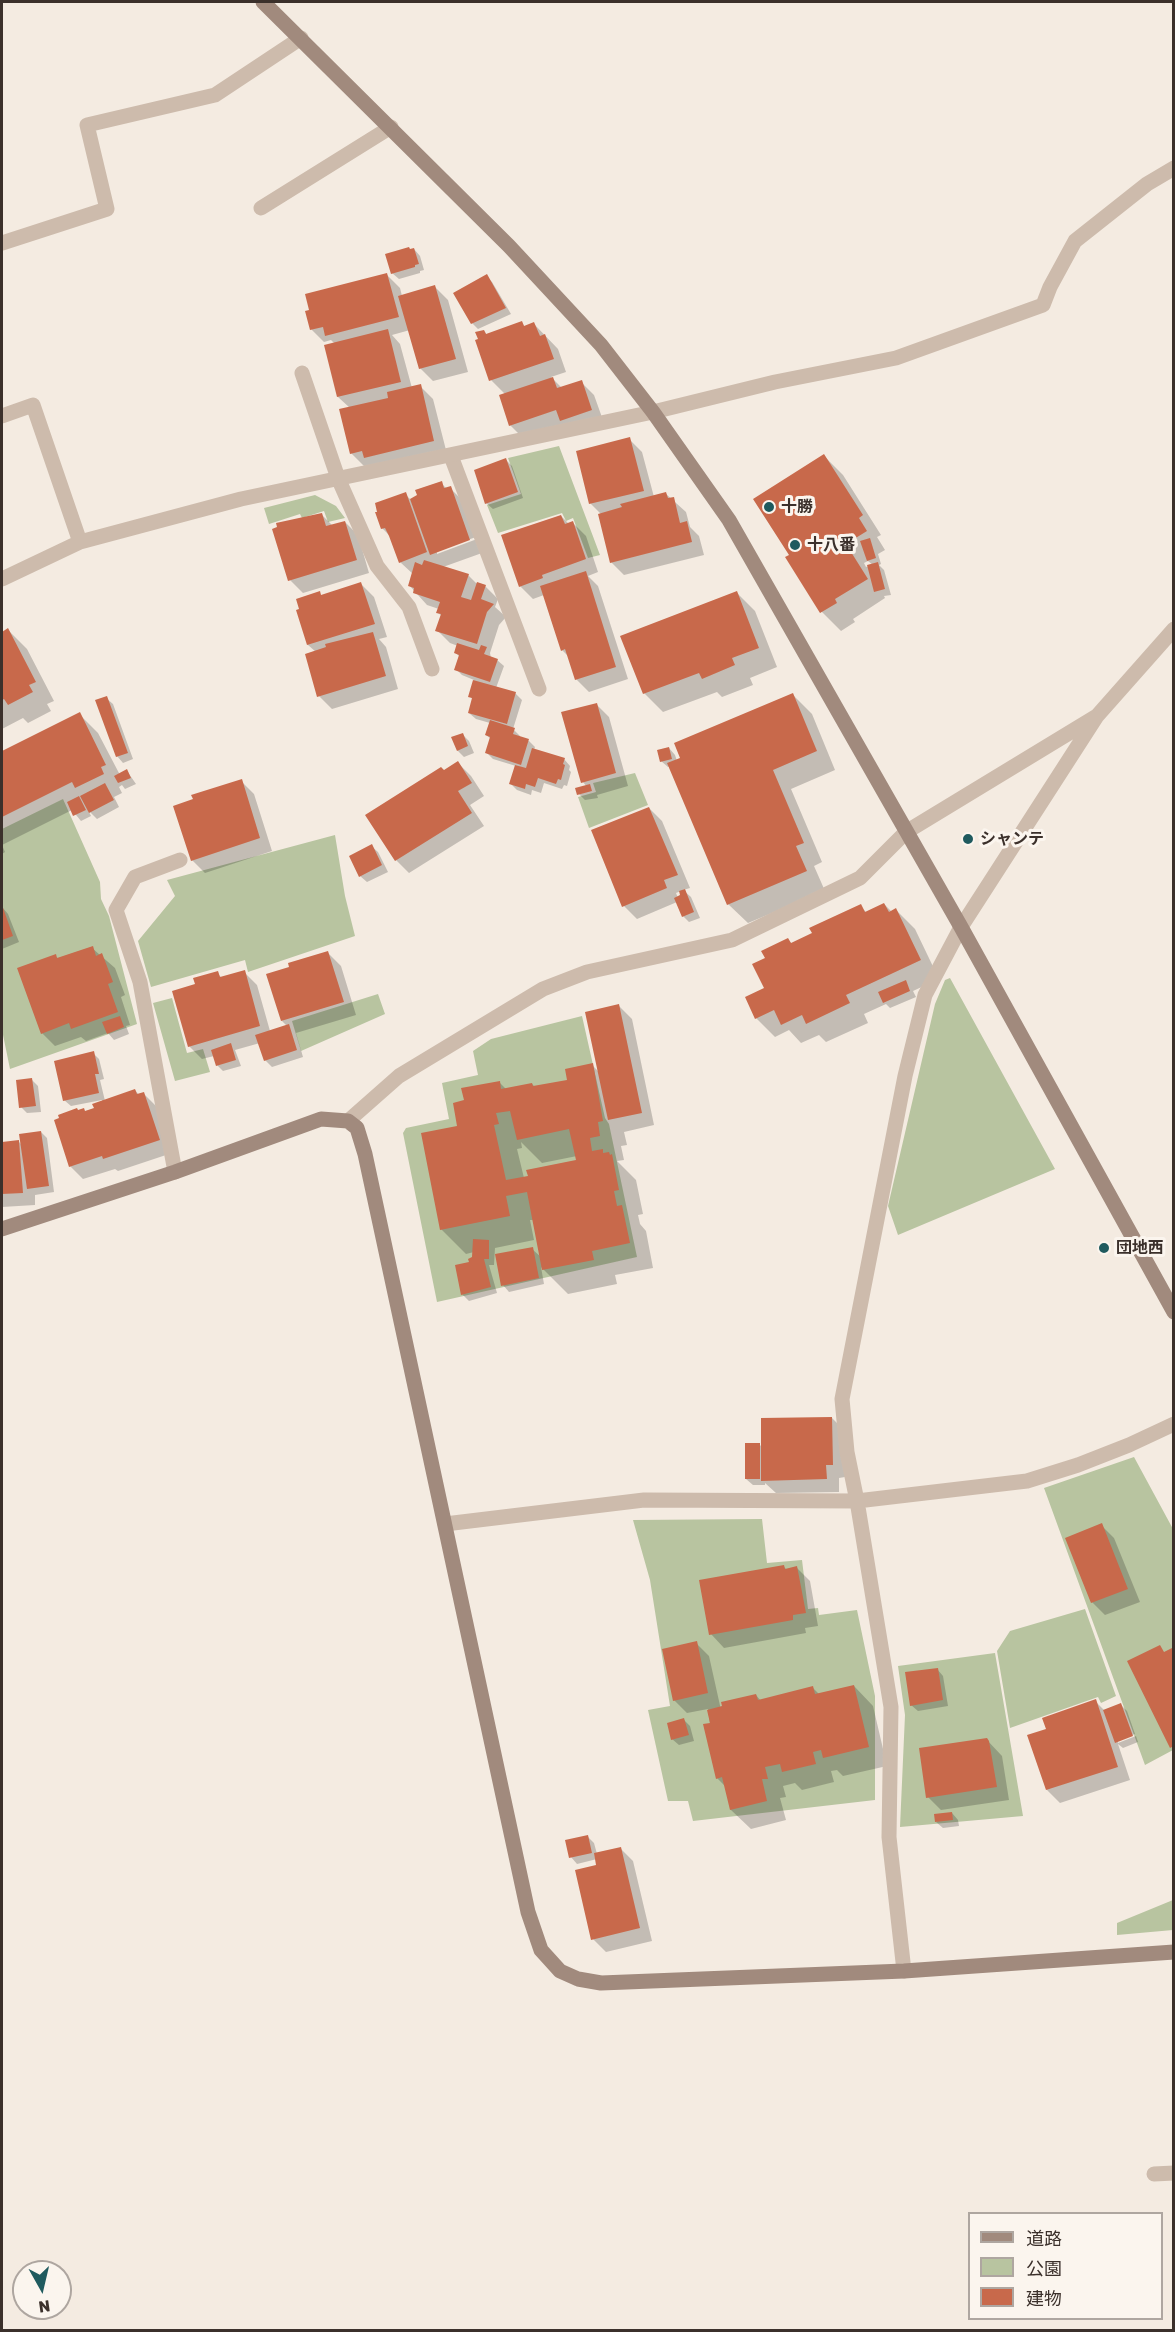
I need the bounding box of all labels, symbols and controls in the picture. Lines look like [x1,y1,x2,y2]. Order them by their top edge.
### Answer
place label: 十勝 [781,497,813,517]
marker: 十勝 [762,500,776,514]
place label: 十八番 [807,535,855,555]
marker: 十八番 [788,538,802,552]
place label: シャンテ [980,829,1044,849]
marker: シャンテ [961,832,975,846]
place label: 団地西 [1116,1238,1164,1258]
marker: 団地西 [1097,1241,1111,1255]
legend [968,2212,1163,2320]
text: 道路 [1026,2228,1062,2250]
text: 公園 [1026,2258,1062,2280]
north arrow [12,2260,72,2320]
text: 建物 [1026,2288,1062,2310]
text: N [37,2296,51,2317]

